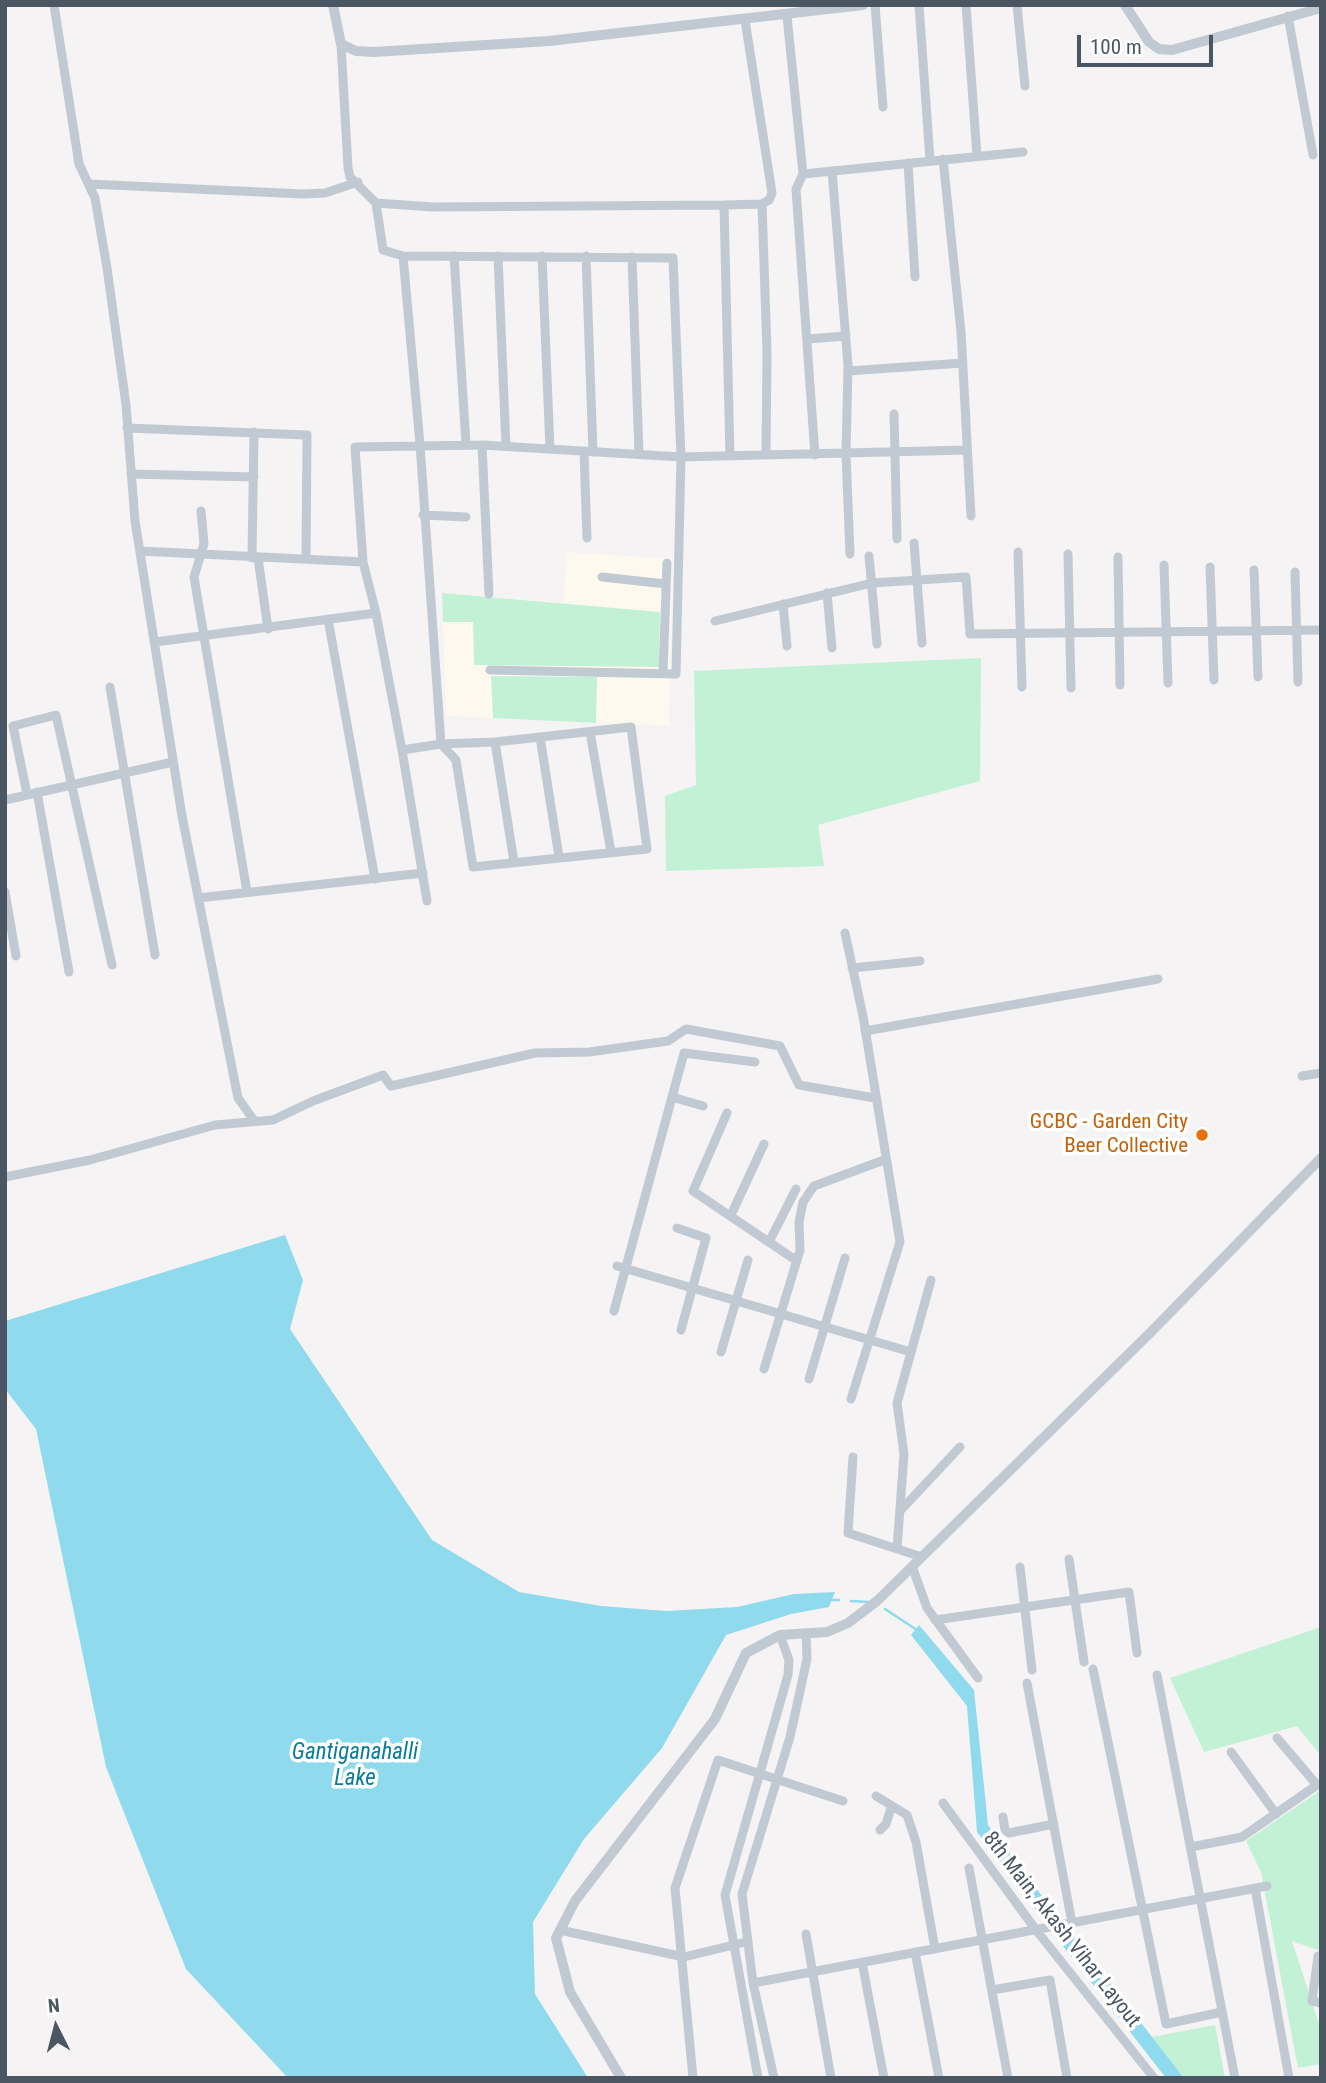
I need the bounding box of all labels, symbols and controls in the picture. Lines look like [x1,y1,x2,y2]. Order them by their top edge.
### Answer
scale bar [1081,21,1218,65]
text: 100 m [1090,35,1142,59]
place label: GCBC - Garden City Beer Collective [1030,1110,1188,1160]
marker: GCBC - Garden City Beer Collective [1194,1127,1210,1143]
water label: Gantiganahalli Lake [292,1739,418,1793]
street label: 8th Main, Akash Vihar Layout [977,1827,1145,2033]
north arrow [21,1992,91,2062]
text: N [47,1994,61,2018]

